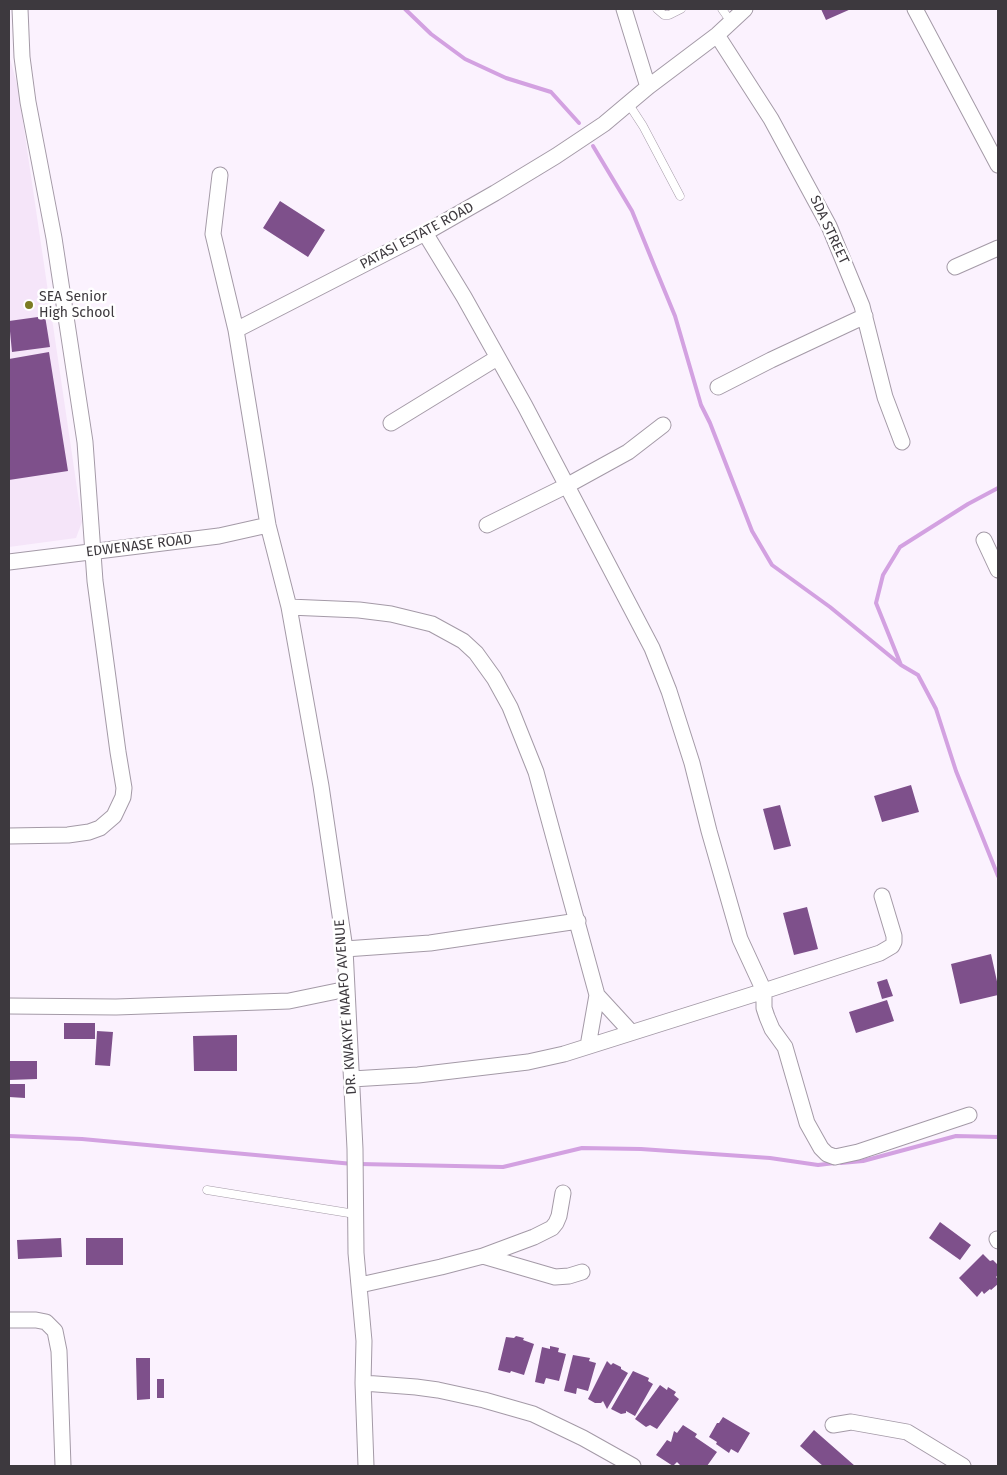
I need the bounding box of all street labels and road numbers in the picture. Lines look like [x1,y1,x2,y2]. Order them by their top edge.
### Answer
street label: SDA STREET [806,193,852,267]
street label: PATASI ESTATE ROAD [357,199,477,273]
street label: EDWENASE ROAD [85,531,193,561]
street label: DR. KWAKYE MAAFO AVENUE [331,919,361,1095]

